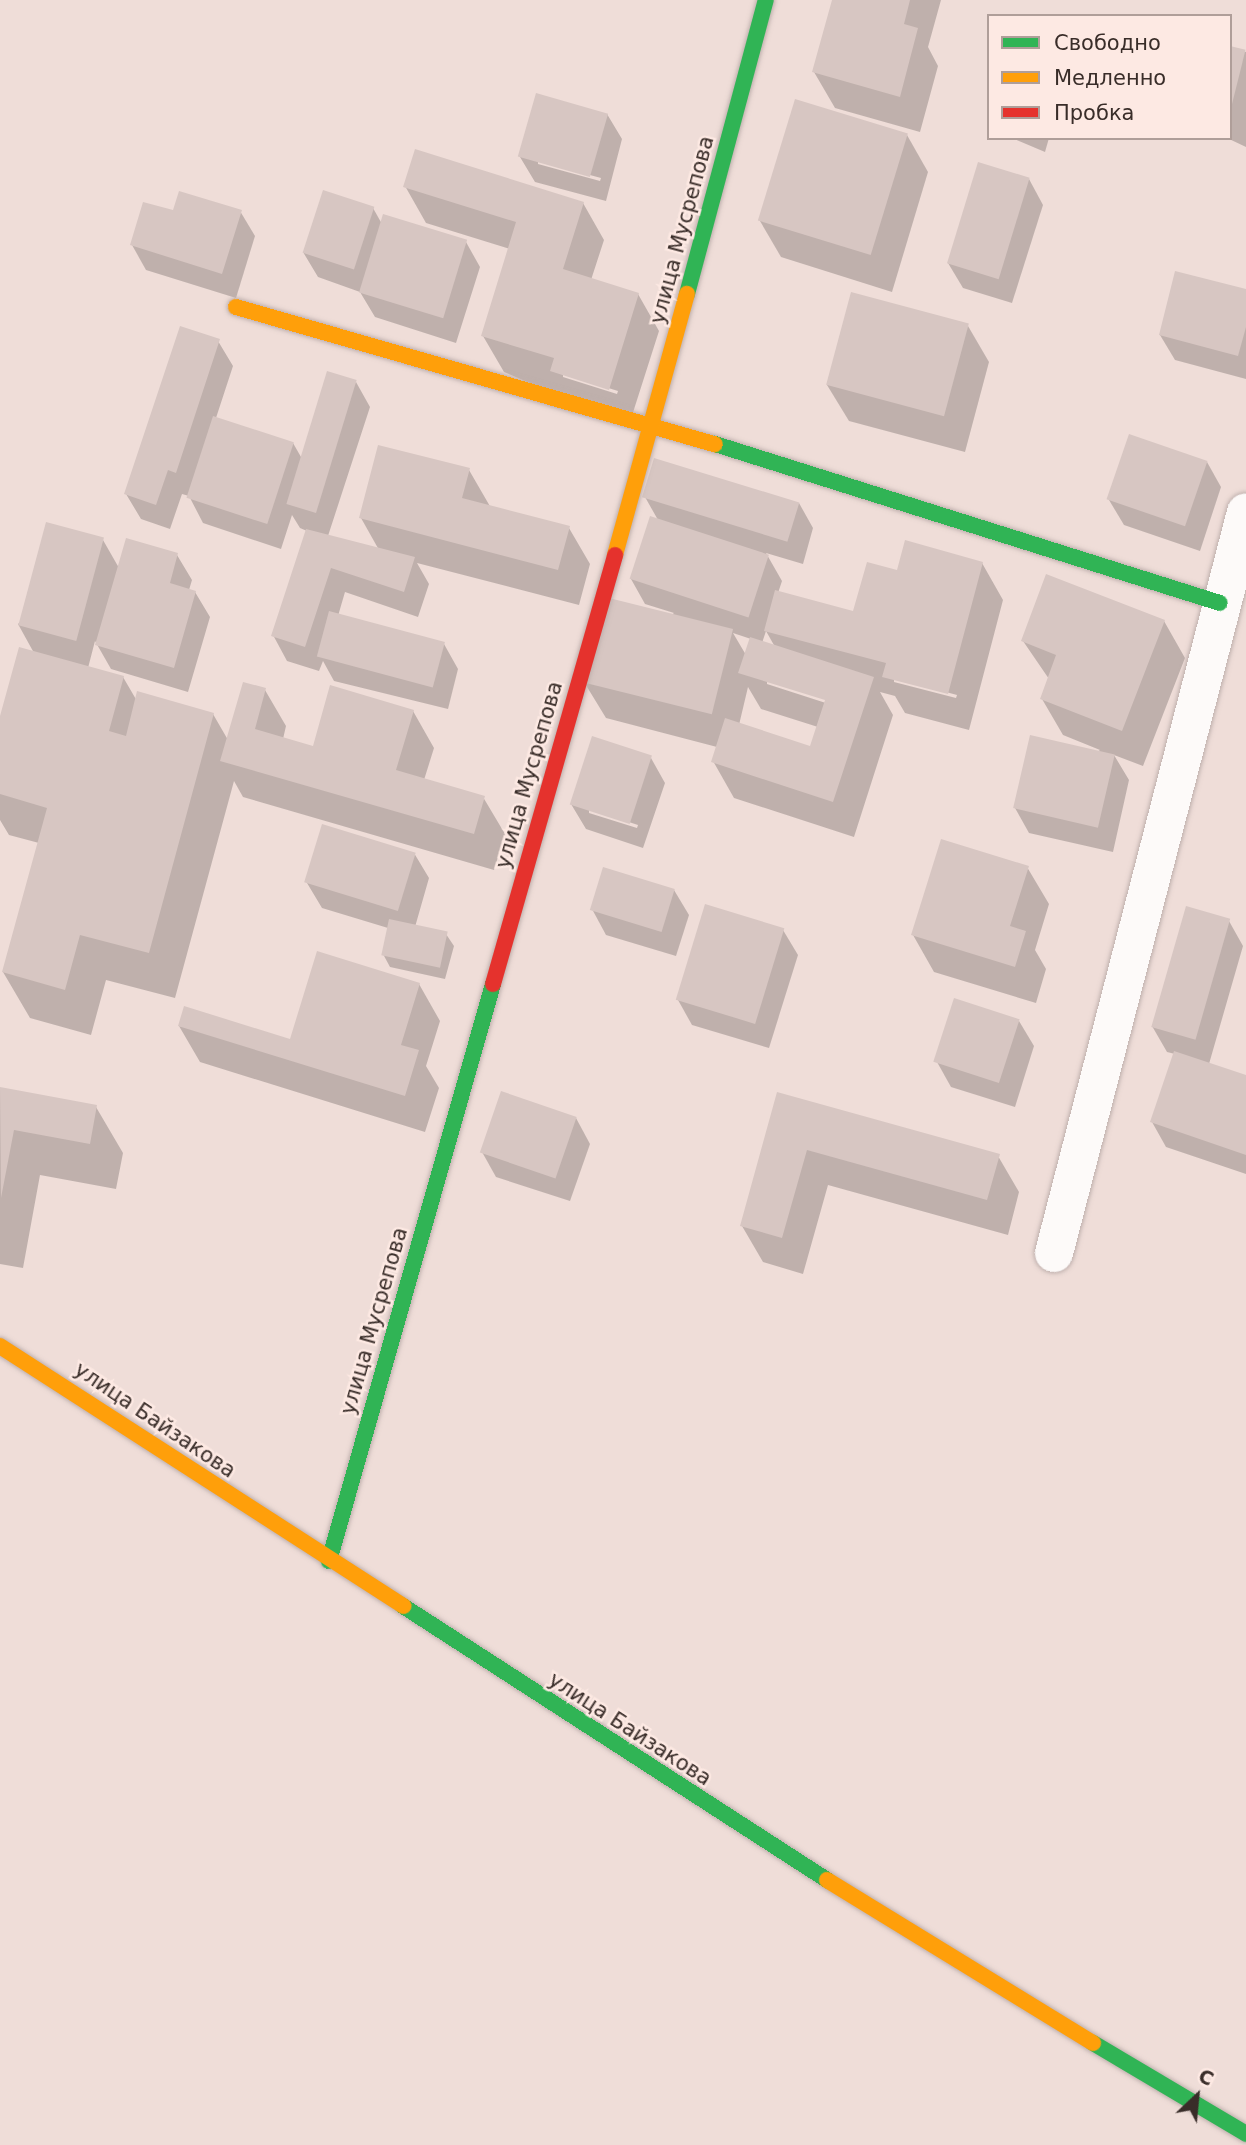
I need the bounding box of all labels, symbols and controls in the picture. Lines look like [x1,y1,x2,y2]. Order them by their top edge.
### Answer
legend [987,14,1232,140]
text: Свободно [1054,31,1161,55]
text: Медленно [1054,66,1166,90]
text: Пробка [1054,101,1134,125]
street label: улица Мусрепова [645,133,719,327]
street label: улица Мусрепова [490,679,568,871]
street label: улица Мусрепова [335,1225,413,1417]
street label: улица Байзакова [70,1357,240,1483]
street label: улица Байзакова [544,1667,716,1791]
north arrow [1162,2061,1232,2131]
text: С [1195,2064,1217,2090]

